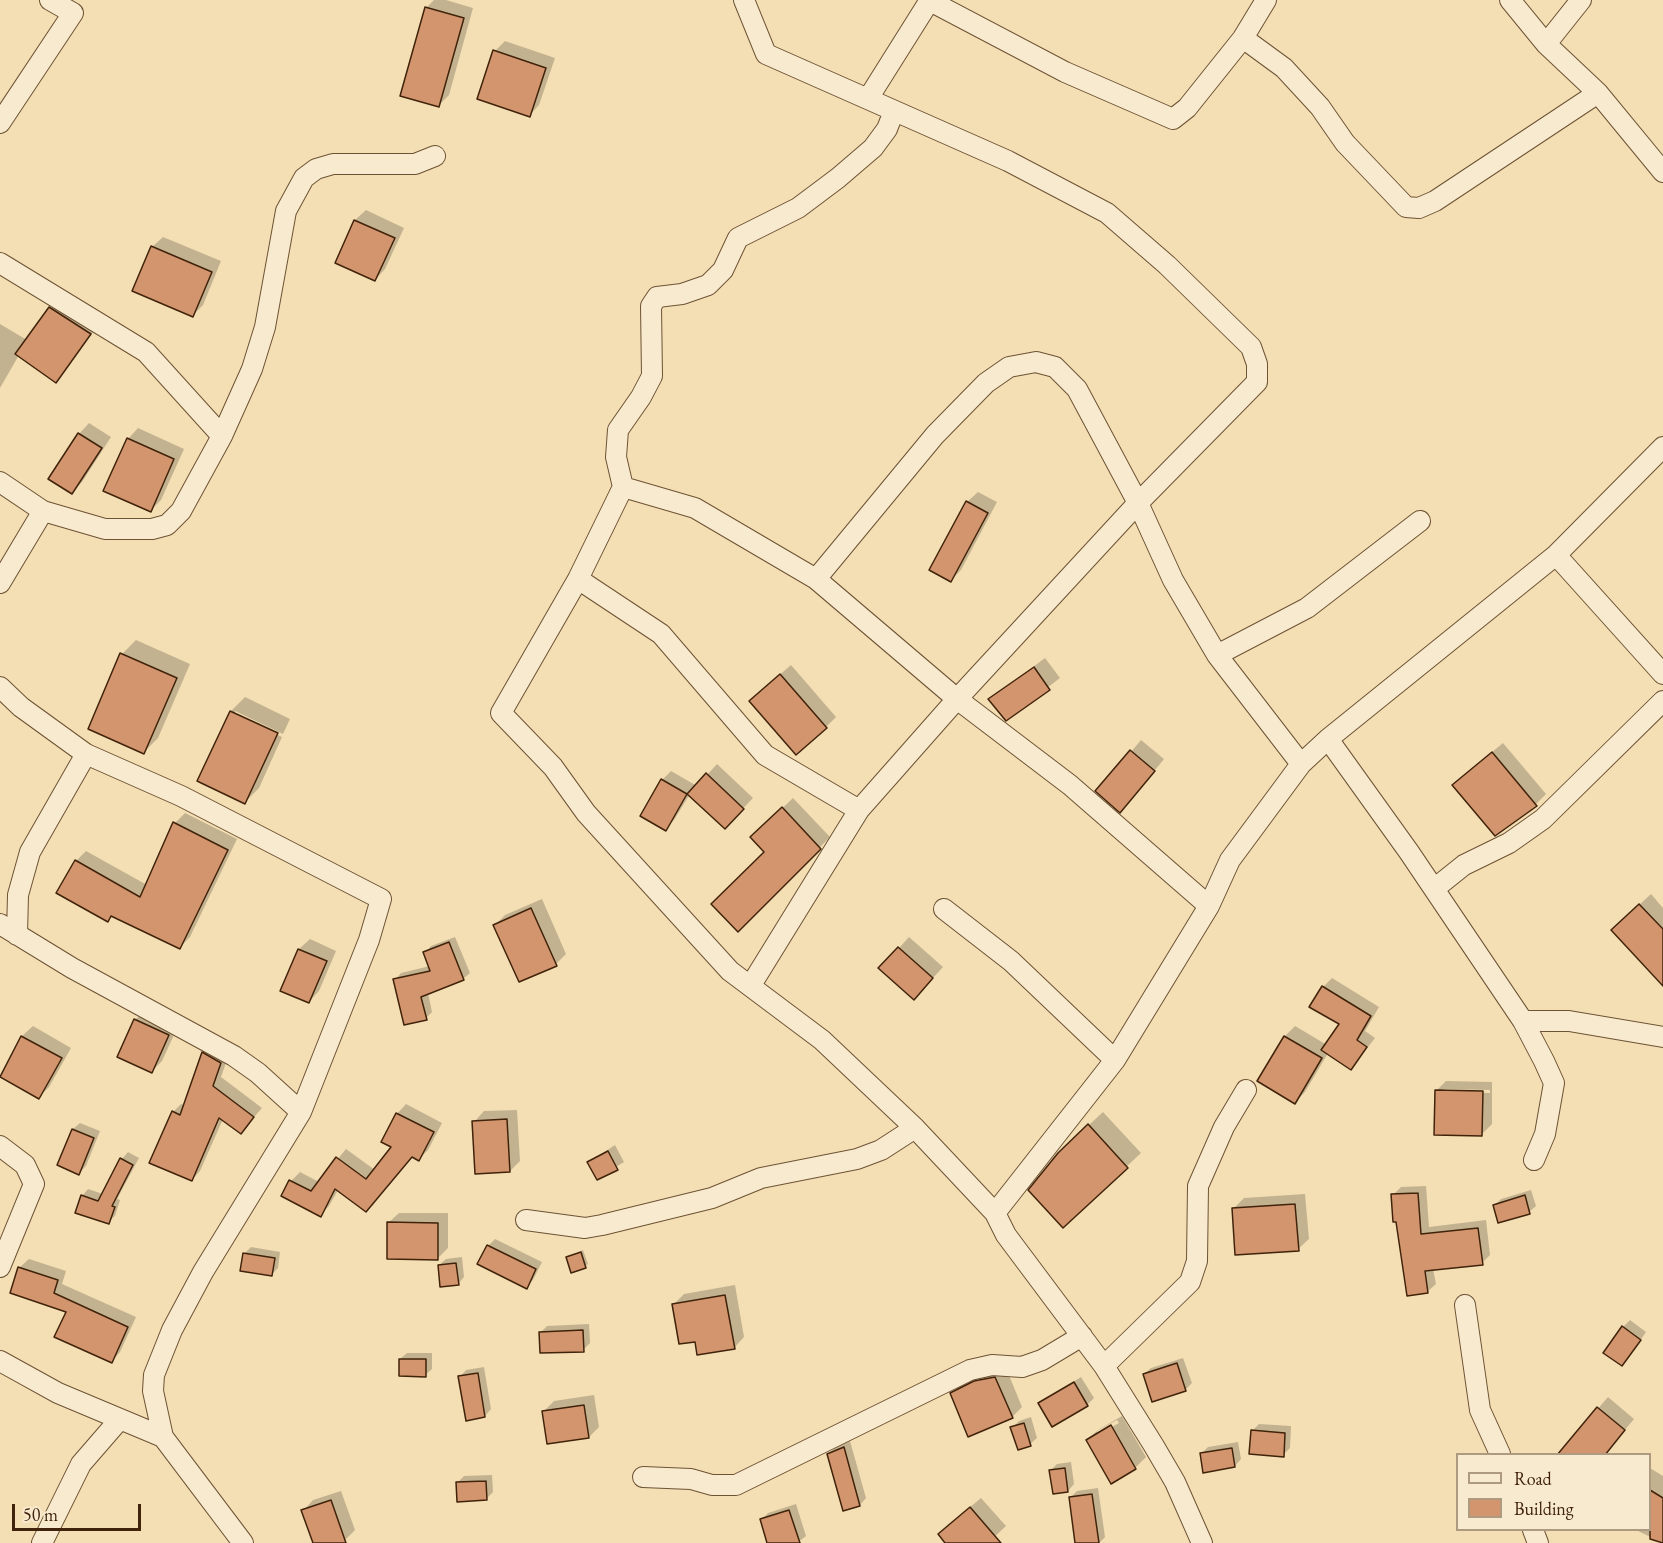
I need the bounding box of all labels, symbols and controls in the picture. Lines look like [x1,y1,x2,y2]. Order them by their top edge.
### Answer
legend [1456,1453,1651,1531]
text: Road [1514,1467,1552,1490]
scale bar [15,1492,144,1530]
text: Building [1514,1497,1574,1520]
text: 50 m [23,1503,58,1526]

